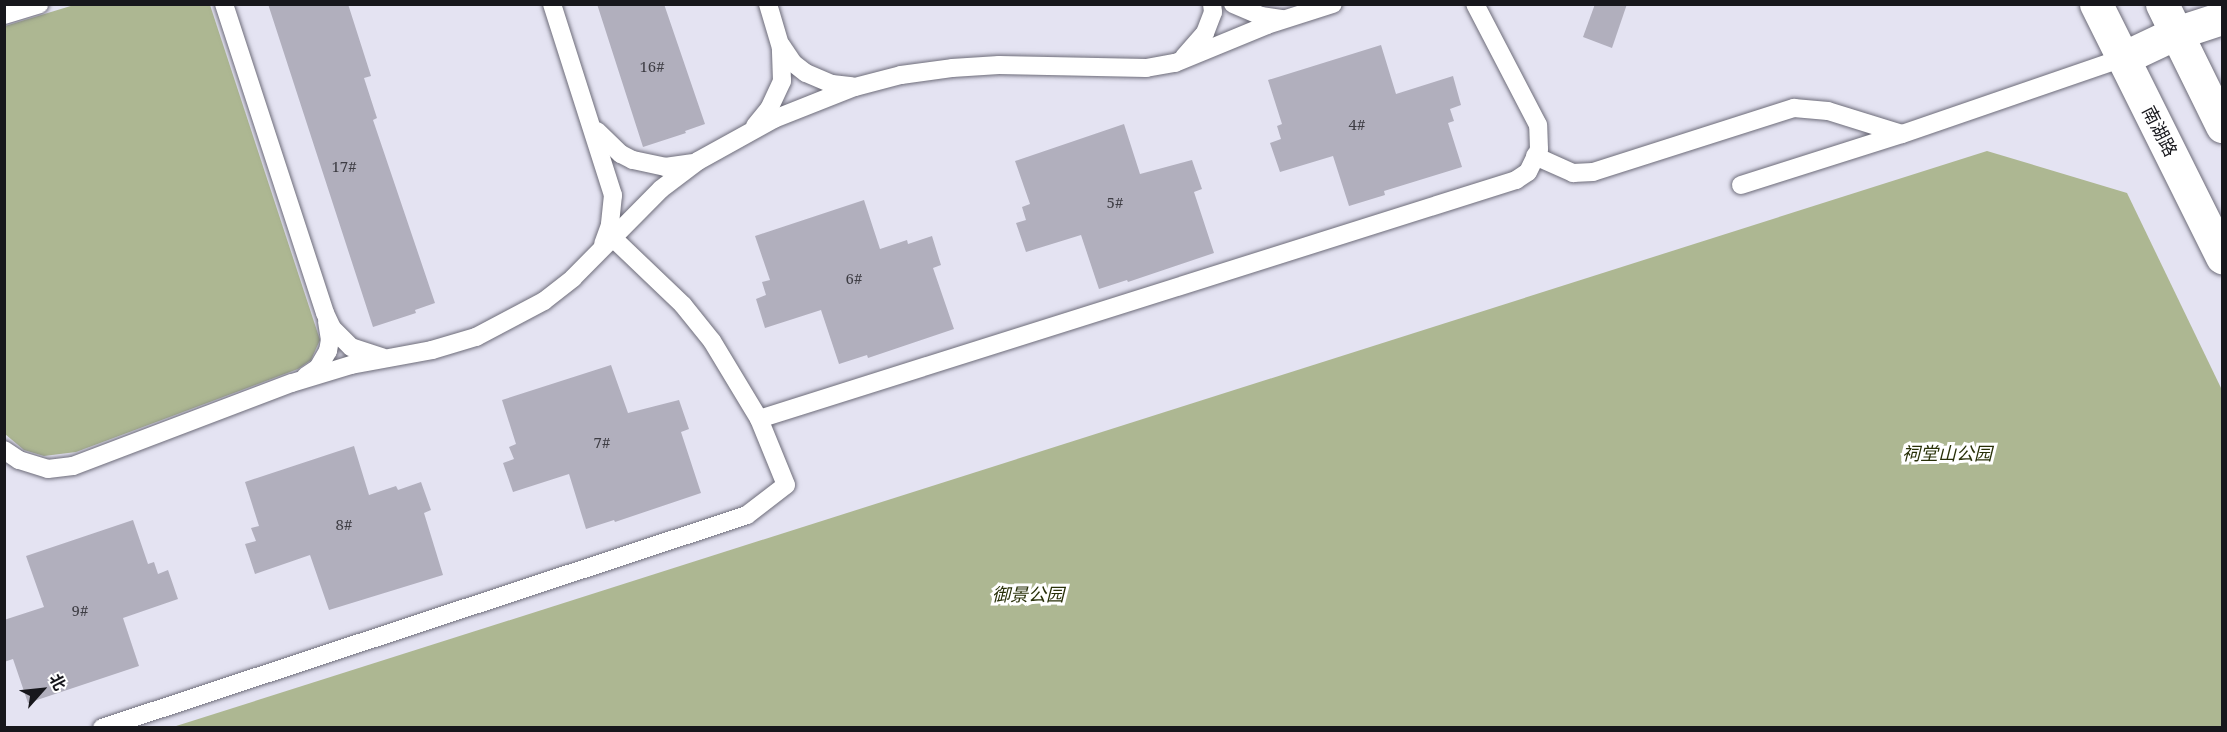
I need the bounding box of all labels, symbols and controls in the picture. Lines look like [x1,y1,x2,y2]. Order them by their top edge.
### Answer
house number: 16# [639,58,665,76]
street label: 南湖路 [2138,102,2182,160]
house number: 4# [1349,116,1365,134]
house number: 17# [331,158,357,176]
house number: 5# [1107,194,1123,212]
house number: 6# [846,270,862,288]
house number: 7# [594,434,610,452]
park label: 祠堂山公园 [1902,442,1992,464]
house number: 8# [336,516,352,534]
park label: 御景公园 [992,583,1064,605]
house number: 9# [72,602,88,620]
north arrow [12,660,72,720]
text: 北 [45,670,71,694]

